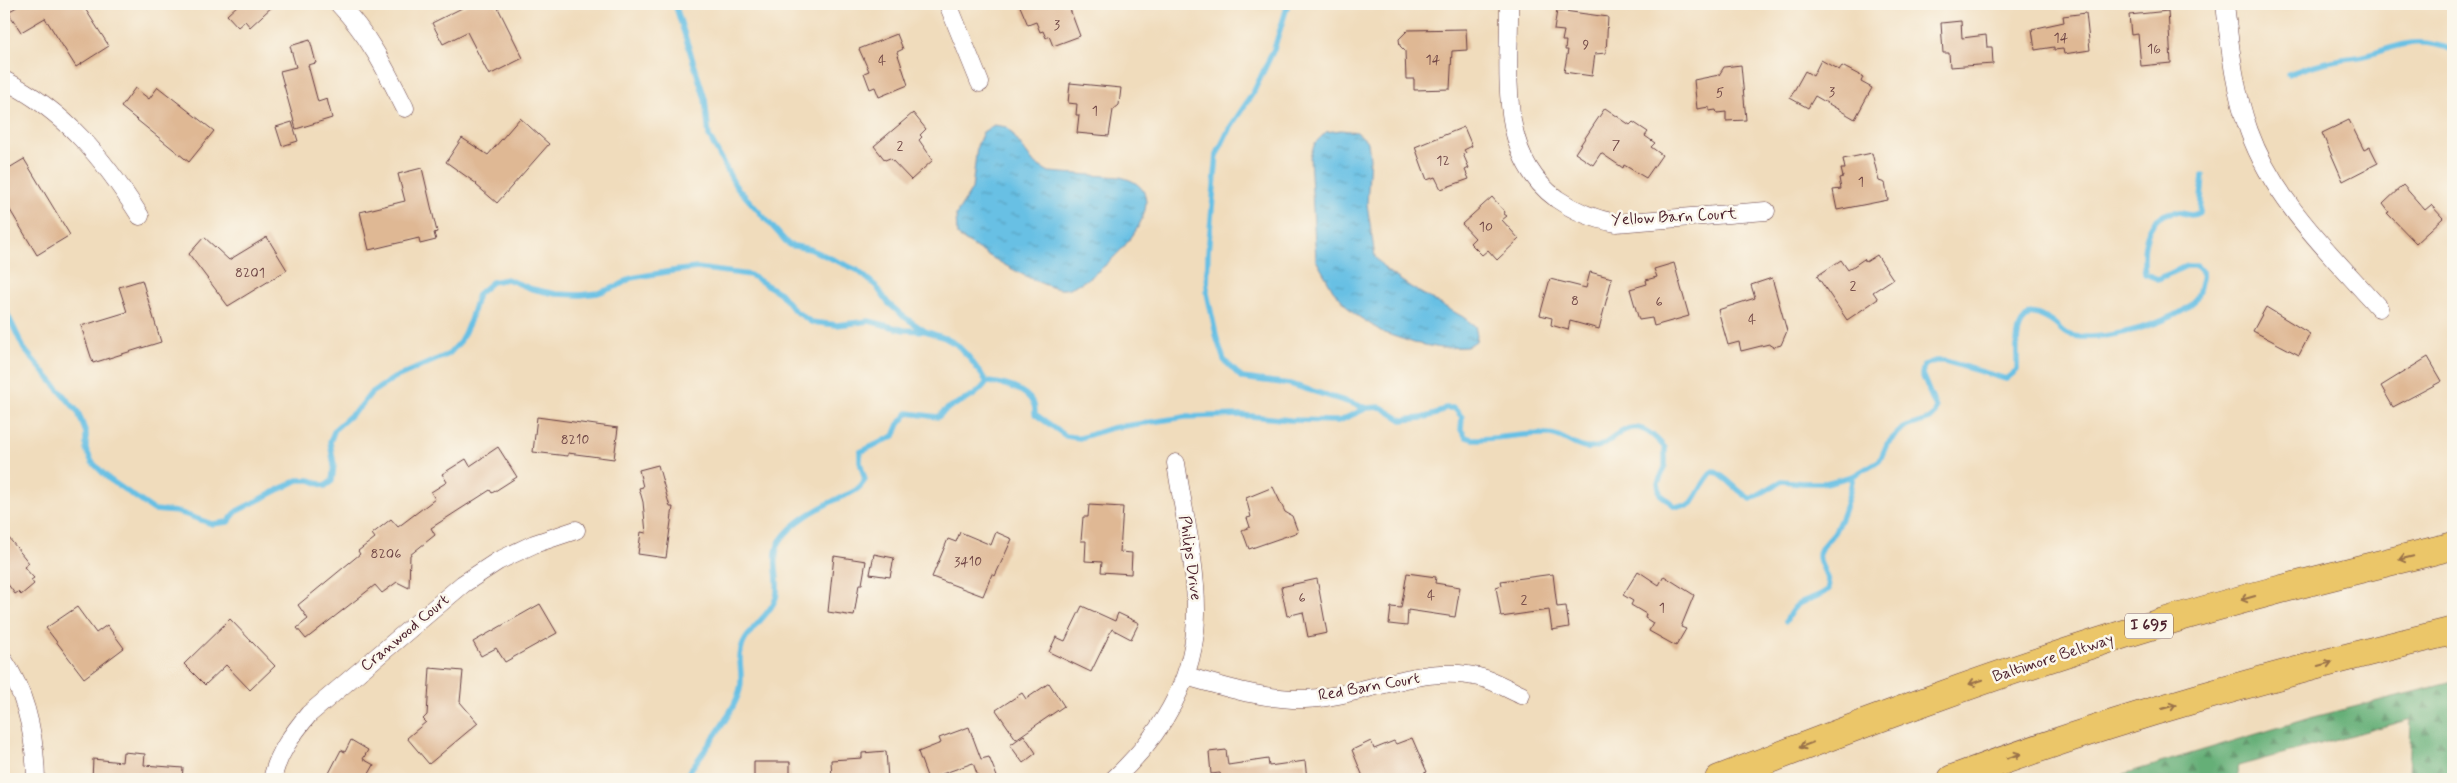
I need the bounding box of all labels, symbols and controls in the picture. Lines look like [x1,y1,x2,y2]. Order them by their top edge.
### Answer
house number: 3 [1054,16,1060,34]
house number: 14 [2054,29,2069,47]
house number: 9 [1583,36,1590,54]
house number: 16 [2147,40,2161,58]
house number: 14 [1426,51,1441,69]
house number: 4 [878,52,886,70]
house number: 3 [1829,83,1835,101]
house number: 5 [1716,84,1724,102]
house number: 1 [1092,102,1098,120]
house number: 7 [1612,136,1621,154]
house number: 2 [897,137,904,155]
house number: 12 [1436,152,1450,170]
house number: 1 [1858,173,1864,191]
street label: Yellow Barn Court [1611,203,1738,231]
house number: 10 [1479,218,1493,236]
house number: 8201 [235,264,265,282]
house number: 2 [1850,277,1857,295]
house number: 8 [1571,292,1579,310]
house number: 6 [1655,293,1663,311]
house number: 4 [1748,311,1756,329]
house number: 8210 [561,431,589,449]
street label: Philips Drive [1174,514,1206,602]
house number: 8206 [371,545,401,563]
house number: 3410 [954,553,982,571]
one-way arrow [2398,554,2414,563]
house number: 4 [1427,587,1435,605]
house number: 6 [1298,589,1306,607]
street label: Cranwood Court [356,590,454,676]
house number: 2 [1521,591,1528,609]
one-way arrow [2241,593,2257,603]
house number: 1 [1659,599,1665,617]
road number: I 695 [2125,614,2173,638]
street label: Baltimore Beltway [1990,629,2116,687]
one-way arrow [2317,659,2333,669]
street label: Red Barn Court [1317,668,1421,706]
one-way arrow [1969,678,1985,688]
one-way arrow [2160,701,2176,711]
one-way arrow [1799,741,1814,750]
one-way arrow [2006,751,2022,761]

